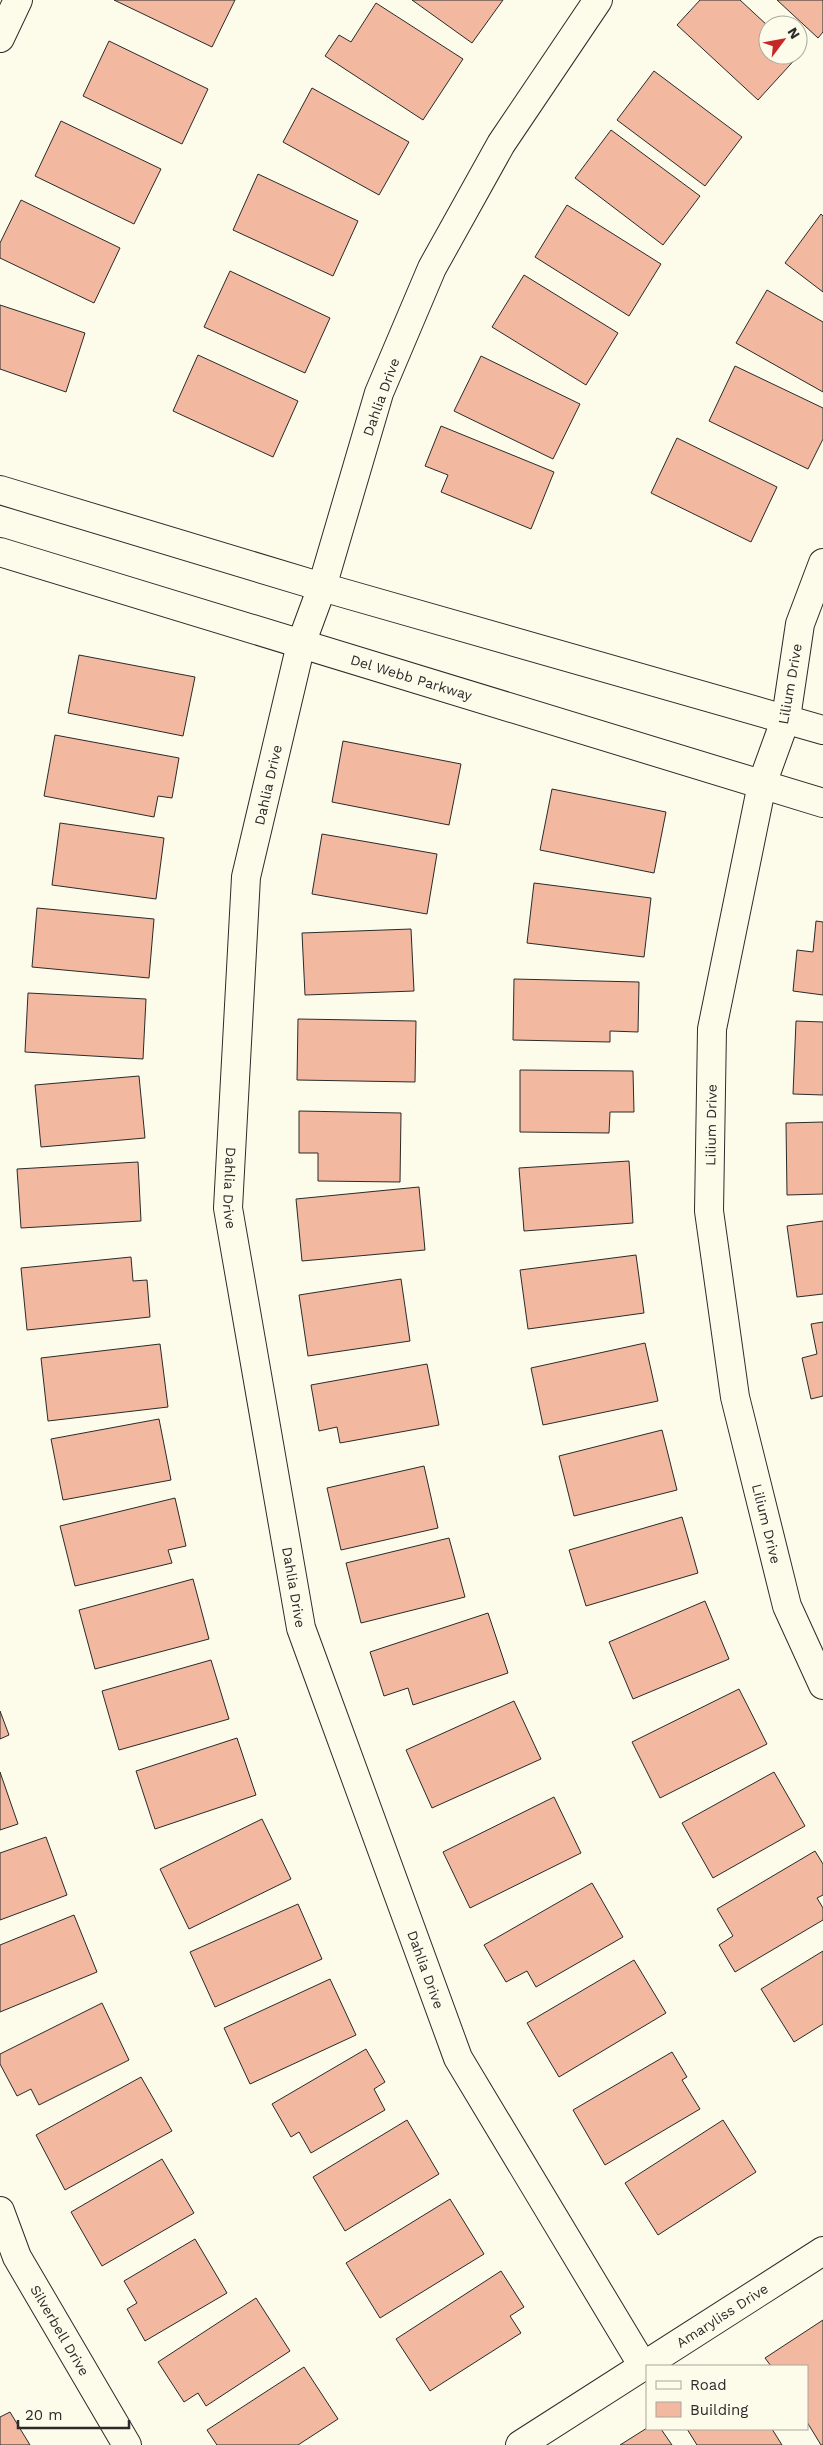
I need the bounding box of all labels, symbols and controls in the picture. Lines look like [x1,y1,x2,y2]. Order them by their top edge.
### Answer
north arrow [758,15,808,65]
text: N [784,24,804,42]
street label: Dahlia Drive [359,356,403,438]
street label: Lilium Drive [775,642,805,726]
street label: Del Webb Parkway [349,651,475,704]
street label: Dahlia Drive [251,743,285,827]
street label: Lilium Drive [702,1084,720,1166]
street label: Dahlia Drive [220,1147,239,1230]
street label: Lilium Drive [749,1482,784,1565]
street label: Dahlia Drive [279,1545,309,1629]
street label: Dahlia Drive [404,1928,447,2011]
street label: Amaryliss Drive [673,2280,771,2351]
street label: Silverbell Drive [27,2282,93,2379]
legend [646,2365,808,2430]
text: Road [690,2376,727,2394]
scale bar [18,2398,129,2430]
text: Building [690,2401,748,2419]
text: 20 m [25,2406,63,2424]

